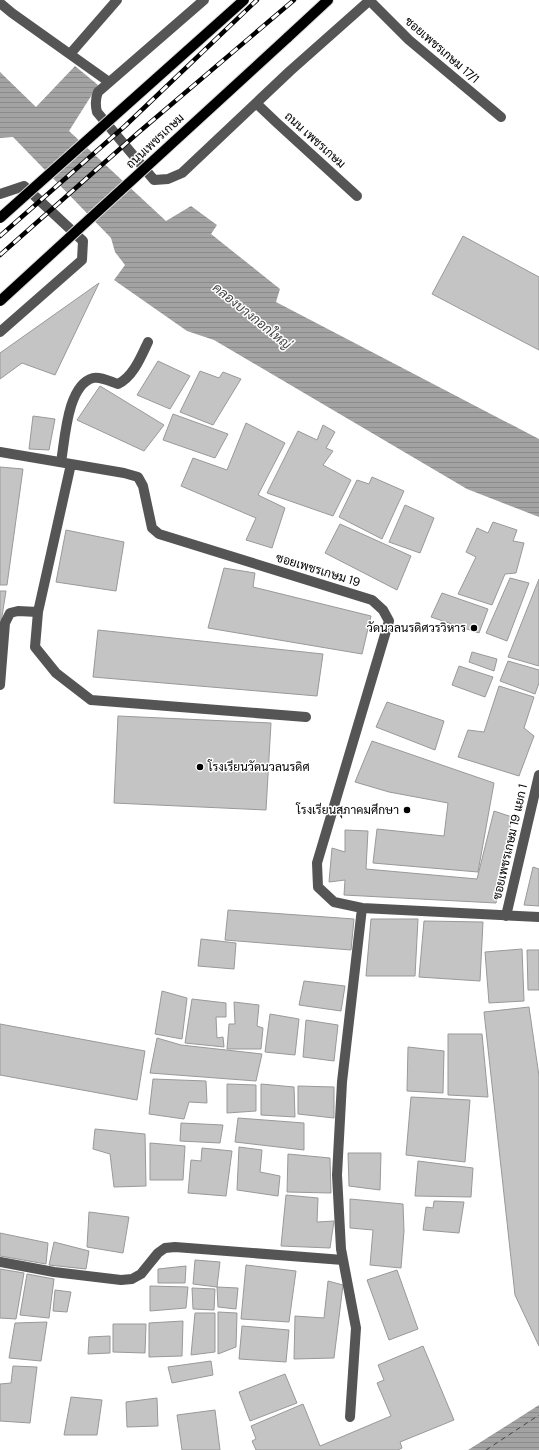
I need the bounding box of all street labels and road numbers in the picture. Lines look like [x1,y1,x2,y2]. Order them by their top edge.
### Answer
street label: ซอยเพชรเกษม 17/1 [401,13,483,87]
street label: ถนน เพชรเกษม [281,108,349,172]
street label: ถนนเพชรเกษม [123,110,187,172]
street label: ซอยเพชรเกษม 19 [274,550,362,590]
street label: ซอยเพชรเกษม 19 แยก 1 [489,783,531,901]

